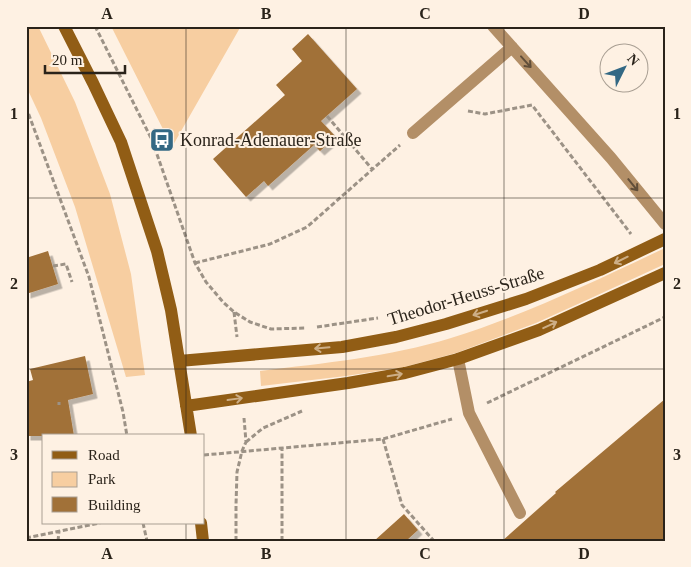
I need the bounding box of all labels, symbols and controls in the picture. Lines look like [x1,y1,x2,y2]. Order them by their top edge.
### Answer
text: A [101,5,113,22]
text: B [261,5,272,22]
text: C [419,5,431,22]
text: D [578,5,590,22]
scale bar [45,42,125,74]
north arrow [598,42,648,92]
text: N [624,51,642,68]
text: 20 m [52,52,83,68]
one-way arrow [520,56,532,69]
text: 1 [10,105,18,122]
text: 1 [673,105,681,122]
bus stop icon: Konrad-Adenauer-Straße [149,127,175,153]
place label: Konrad-Adenauer-Straße [180,130,362,150]
one-way arrow [627,178,638,191]
one-way arrow [614,255,629,265]
street label: Theodor-Heuss-Straße [385,263,547,329]
text: 2 [10,275,18,292]
text: 2 [673,275,681,292]
one-way arrow [472,309,488,319]
one-way arrow [542,320,557,330]
one-way arrow [314,344,330,353]
one-way arrow [387,369,403,379]
one-way arrow [226,394,242,404]
legend [42,434,205,524]
text: 3 [10,446,18,463]
text: 3 [673,446,681,463]
text: Road [88,447,120,463]
text: Park [88,471,116,487]
text: Building [88,497,141,513]
text: A [101,545,113,562]
text: B [261,545,272,562]
text: C [419,545,431,562]
text: D [578,545,590,562]

